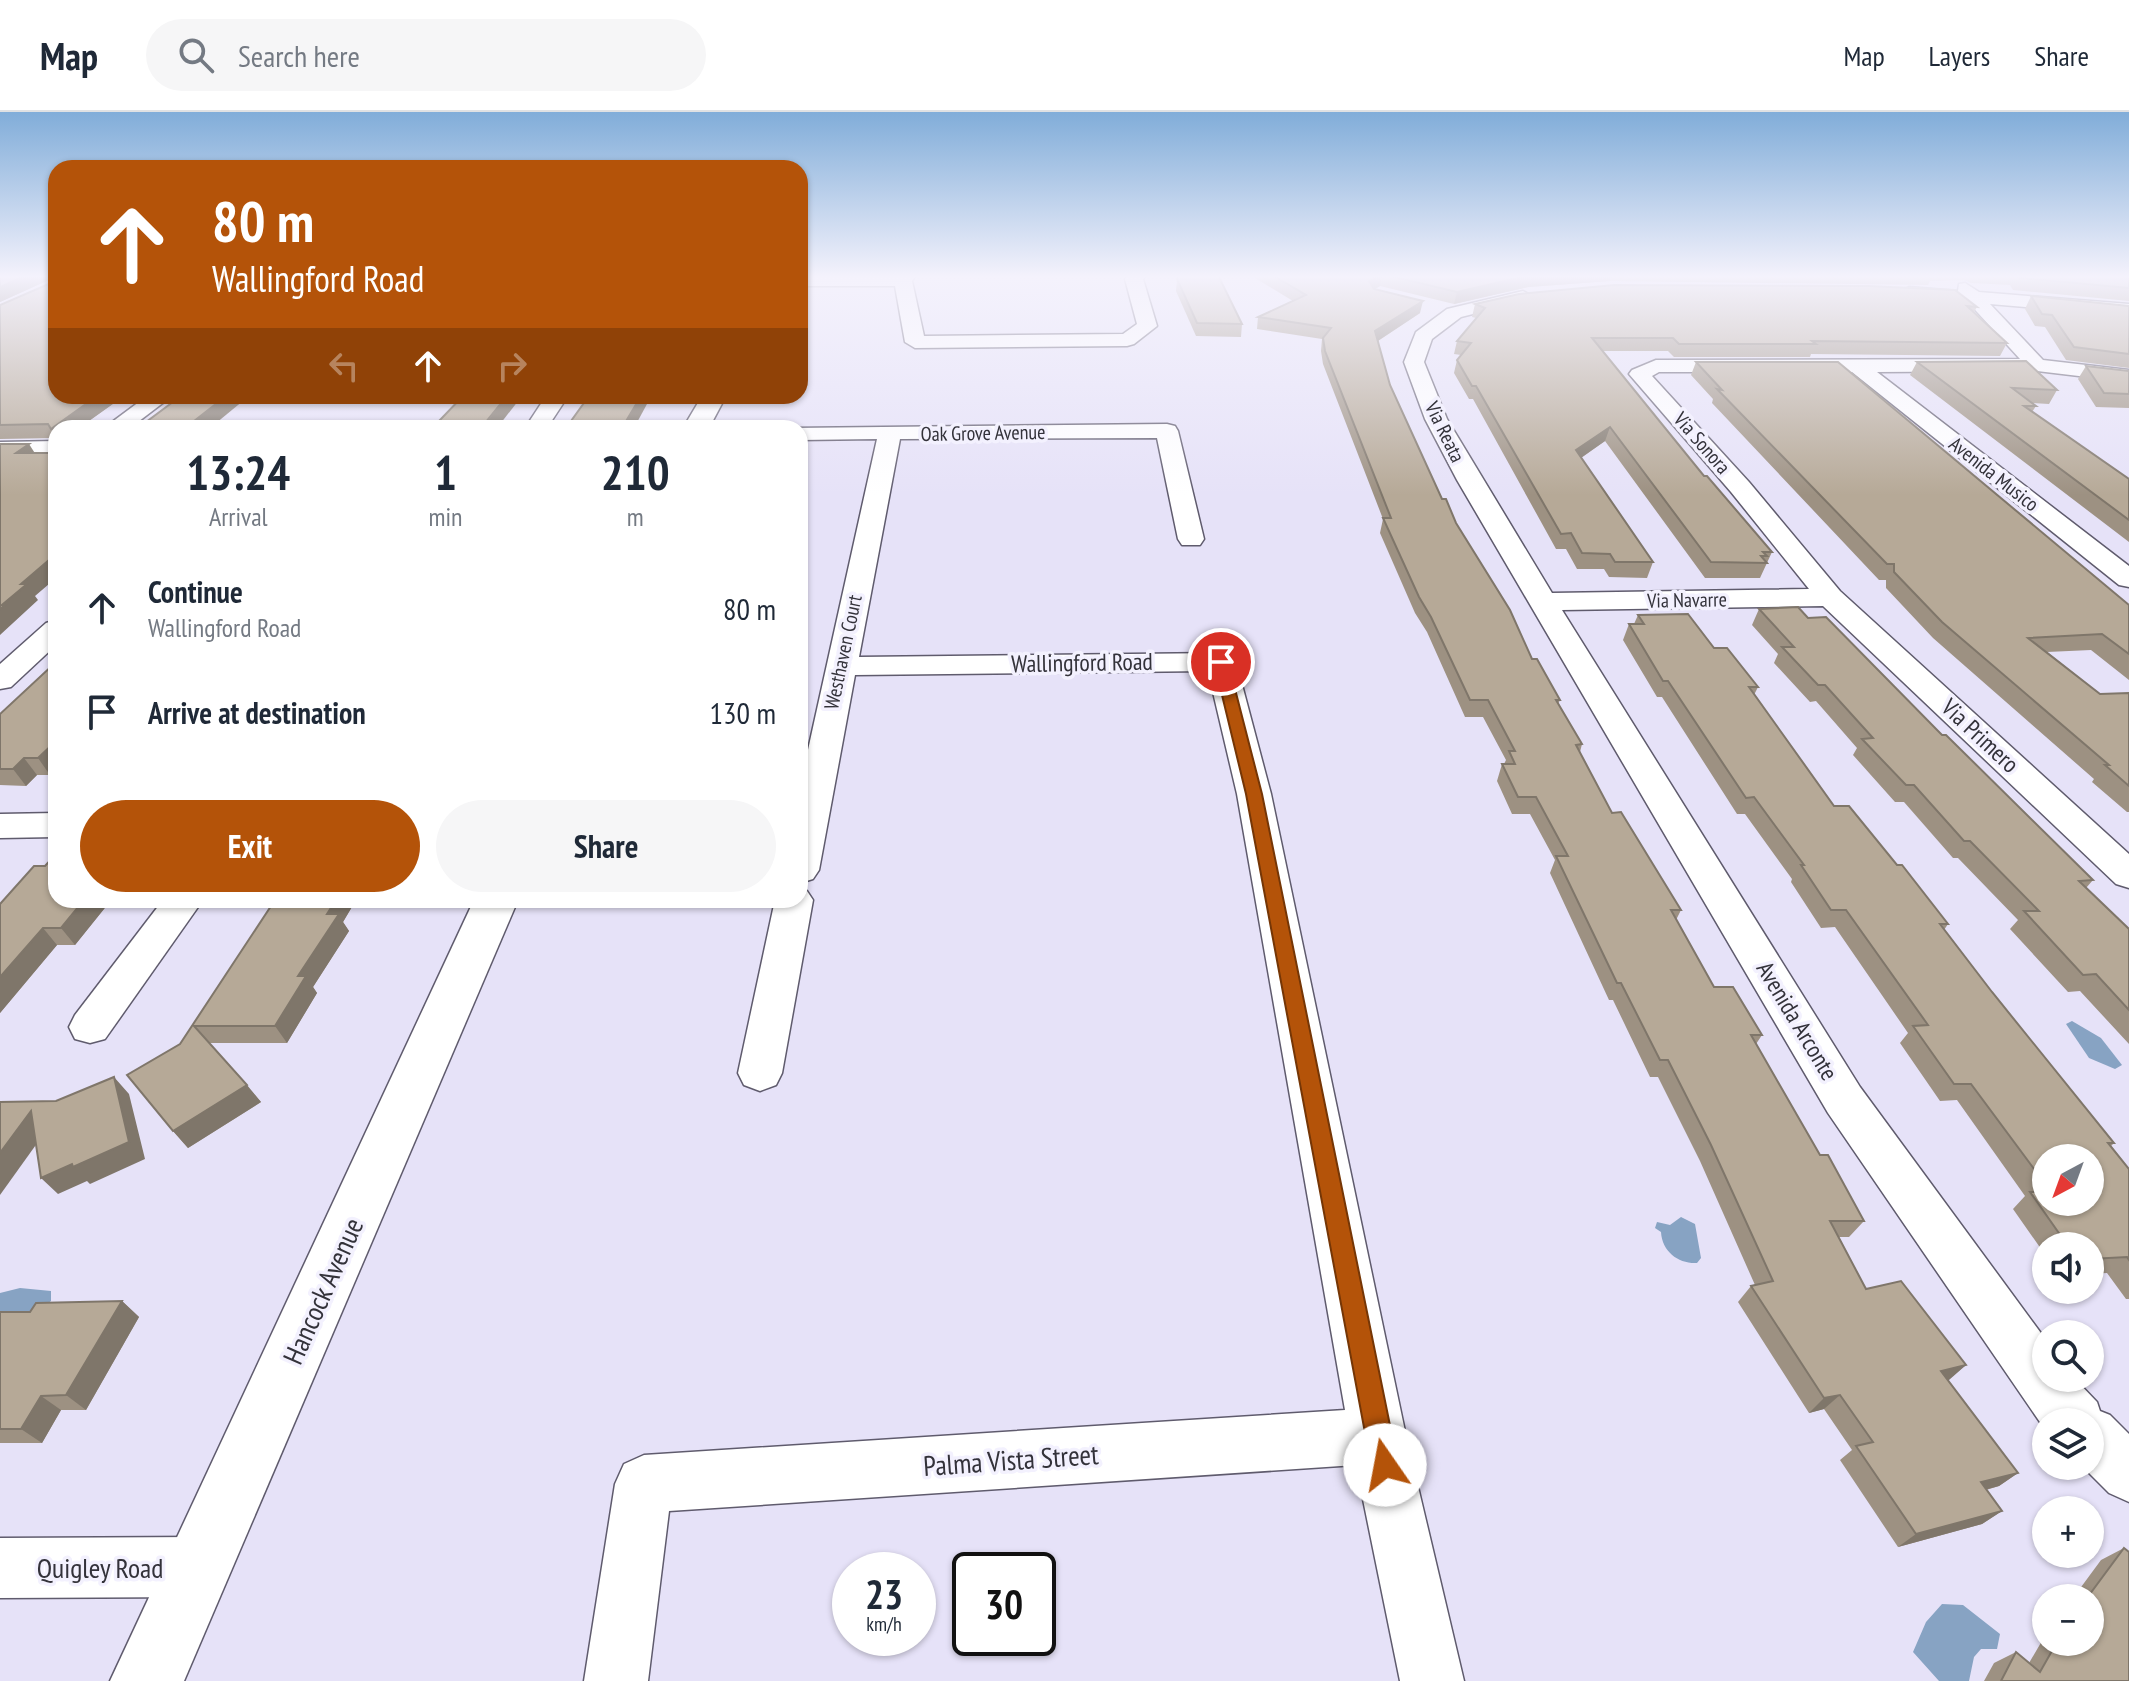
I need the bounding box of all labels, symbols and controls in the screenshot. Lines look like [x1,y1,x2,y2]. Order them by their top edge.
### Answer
search box [146,19,706,91]
text: Map [40,31,98,80]
icon: search [174,33,218,77]
text: Search here [238,36,360,75]
text: Map [1843,37,1885,74]
text: Layers [1929,37,1990,74]
text: Share [2034,37,2089,74]
text: 80 m [212,185,314,257]
icon: ahead [80,192,184,296]
text: Wallingford Road [212,255,424,302]
icon: left [322,344,366,388]
icon: ahead [406,344,450,388]
icon: right [490,344,534,388]
street label: Via Reata [1419,396,1471,467]
street label: Via Sonora [1667,406,1736,479]
street label: Oak Grove Avenue [921,419,1045,447]
street label: Avenida Musico [1944,431,2044,517]
text: 13:24 [186,441,290,503]
text: 1 [434,441,457,503]
text: 210 [601,441,670,503]
text: Arrival [209,500,268,533]
text: min [428,500,462,533]
text: m [627,500,644,533]
text: Continue [148,572,243,611]
icon: ahead [80,586,124,630]
street label: Via Navarre [1646,586,1727,614]
text: 80 m [723,589,776,628]
street label: Westhaven Court [818,592,868,712]
text: Wallingford Road [148,611,301,644]
pin [1187,628,1255,696]
icon: arrive [1199,640,1243,684]
street label: Wallingford Road [1011,646,1153,679]
icon: arrive [80,690,124,734]
street label: Via Primero [1934,691,2026,780]
text: Arrive at destination [148,693,366,732]
text: 130 m [710,693,776,732]
button: Exit [80,800,420,892]
button: Share [436,800,776,892]
street label: Avenida Arconte [1750,956,1845,1086]
north arrow [2032,1144,2104,1216]
map controls [2032,1144,2104,1656]
street label: Hancock Avenue [274,1212,371,1370]
button: sound [2032,1232,2104,1304]
button: search [2032,1320,2104,1392]
button: layers [2032,1408,2104,1480]
position arrow [1343,1423,1427,1507]
street label: Palma Vista Street [922,1435,1100,1484]
button: + [2032,1496,2104,1568]
street label: Quigley Road [37,1549,163,1586]
speed limit sign: 30 [952,1552,1056,1656]
text: 23 [865,1568,903,1620]
button: − [2032,1584,2104,1656]
text: km/h [866,1611,902,1637]

